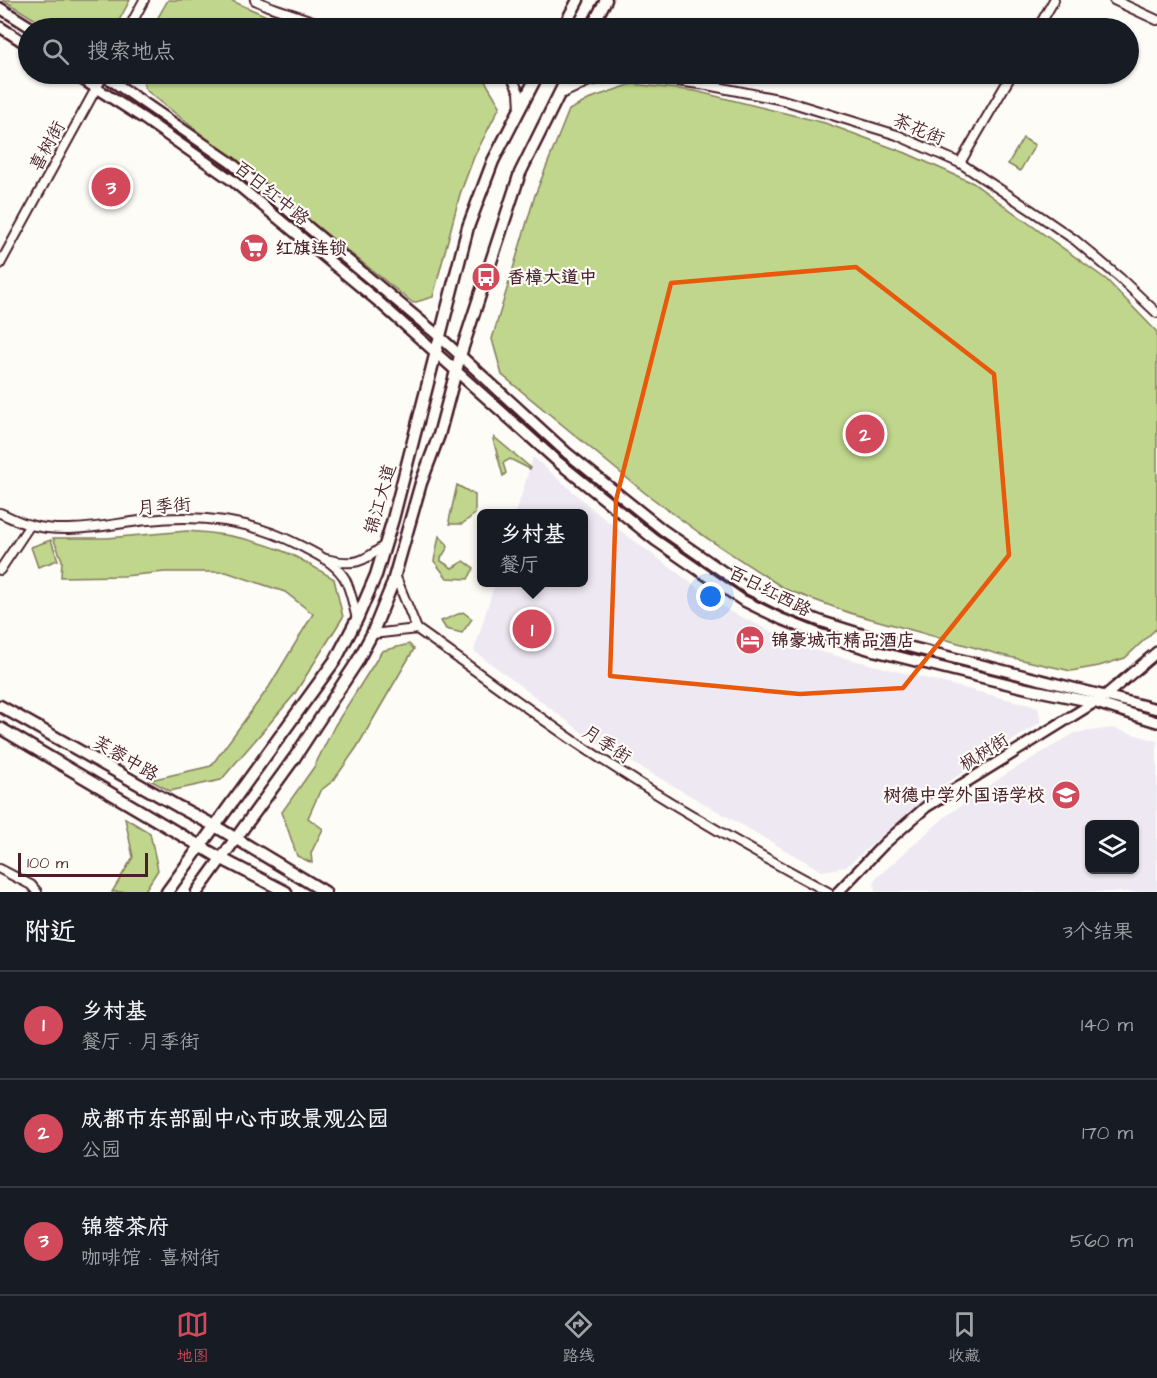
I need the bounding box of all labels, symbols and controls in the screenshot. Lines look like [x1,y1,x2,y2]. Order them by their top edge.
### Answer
search box [18,18,1139,84]
icon: search [39,35,72,68]
text: 搜索地点 [87,36,175,67]
street label: 茶花街 [889,107,949,152]
street label: 喜树街 [23,117,71,176]
street label: 百日红中路 [229,155,315,231]
pin: 3 [92,164,130,210]
supermarket icon: 红旗连锁 [238,232,270,264]
place label: 红旗连锁 [275,236,347,261]
bus stop icon: 香樟大道中 [470,261,502,293]
place label: 香樟大道中 [507,265,597,290]
pin: 2 [846,412,884,456]
street label: 锦江大道 [359,461,402,537]
street label: 月季街 [136,492,192,521]
popup [477,509,588,587]
text: 乡村基 [499,519,566,550]
text: 餐厅 [499,551,539,579]
street label: 百日红西路 [724,560,816,623]
your location [696,582,725,611]
pin: 1 [512,606,552,652]
hotel icon: 锦豪城市精品酒店 [734,624,766,656]
place label: 锦豪城市精品酒店 [771,628,915,653]
street label: 月季街 [577,719,636,770]
street label: 枫树街 [955,728,1014,777]
street label: 芙蓉中路 [88,730,163,787]
school or university icon: 树德中学外国语学校 [1050,779,1082,811]
place label: 树德中学外国语学校 [883,783,1045,808]
map controls [1085,820,1139,874]
button: layers [1085,820,1139,874]
scale bar [18,850,148,878]
text: 100 m [27,852,68,874]
text: 附近 [24,914,76,950]
text: 3个结果 [1063,918,1133,946]
text: 乡村基 [81,996,147,1027]
text: 1 [42,1011,45,1039]
text: 140 m [1081,1011,1133,1039]
text: 餐厅 · 月季街 [81,1028,200,1056]
text: 成都市东部副中心市政景观公园 [81,1104,389,1135]
text: 2 [38,1119,49,1147]
text: 170 m [1082,1119,1133,1147]
text: 公园 [81,1136,121,1164]
text: 锦蓉茶府 [81,1212,169,1243]
text: 3 [38,1227,49,1255]
text: 560 m [1070,1227,1133,1255]
text: 咖啡馆 · 喜树街 [81,1244,220,1272]
tab: 地图 [176,1308,209,1367]
tab: 路线 [562,1308,595,1367]
tab: 收藏 [948,1308,981,1367]

